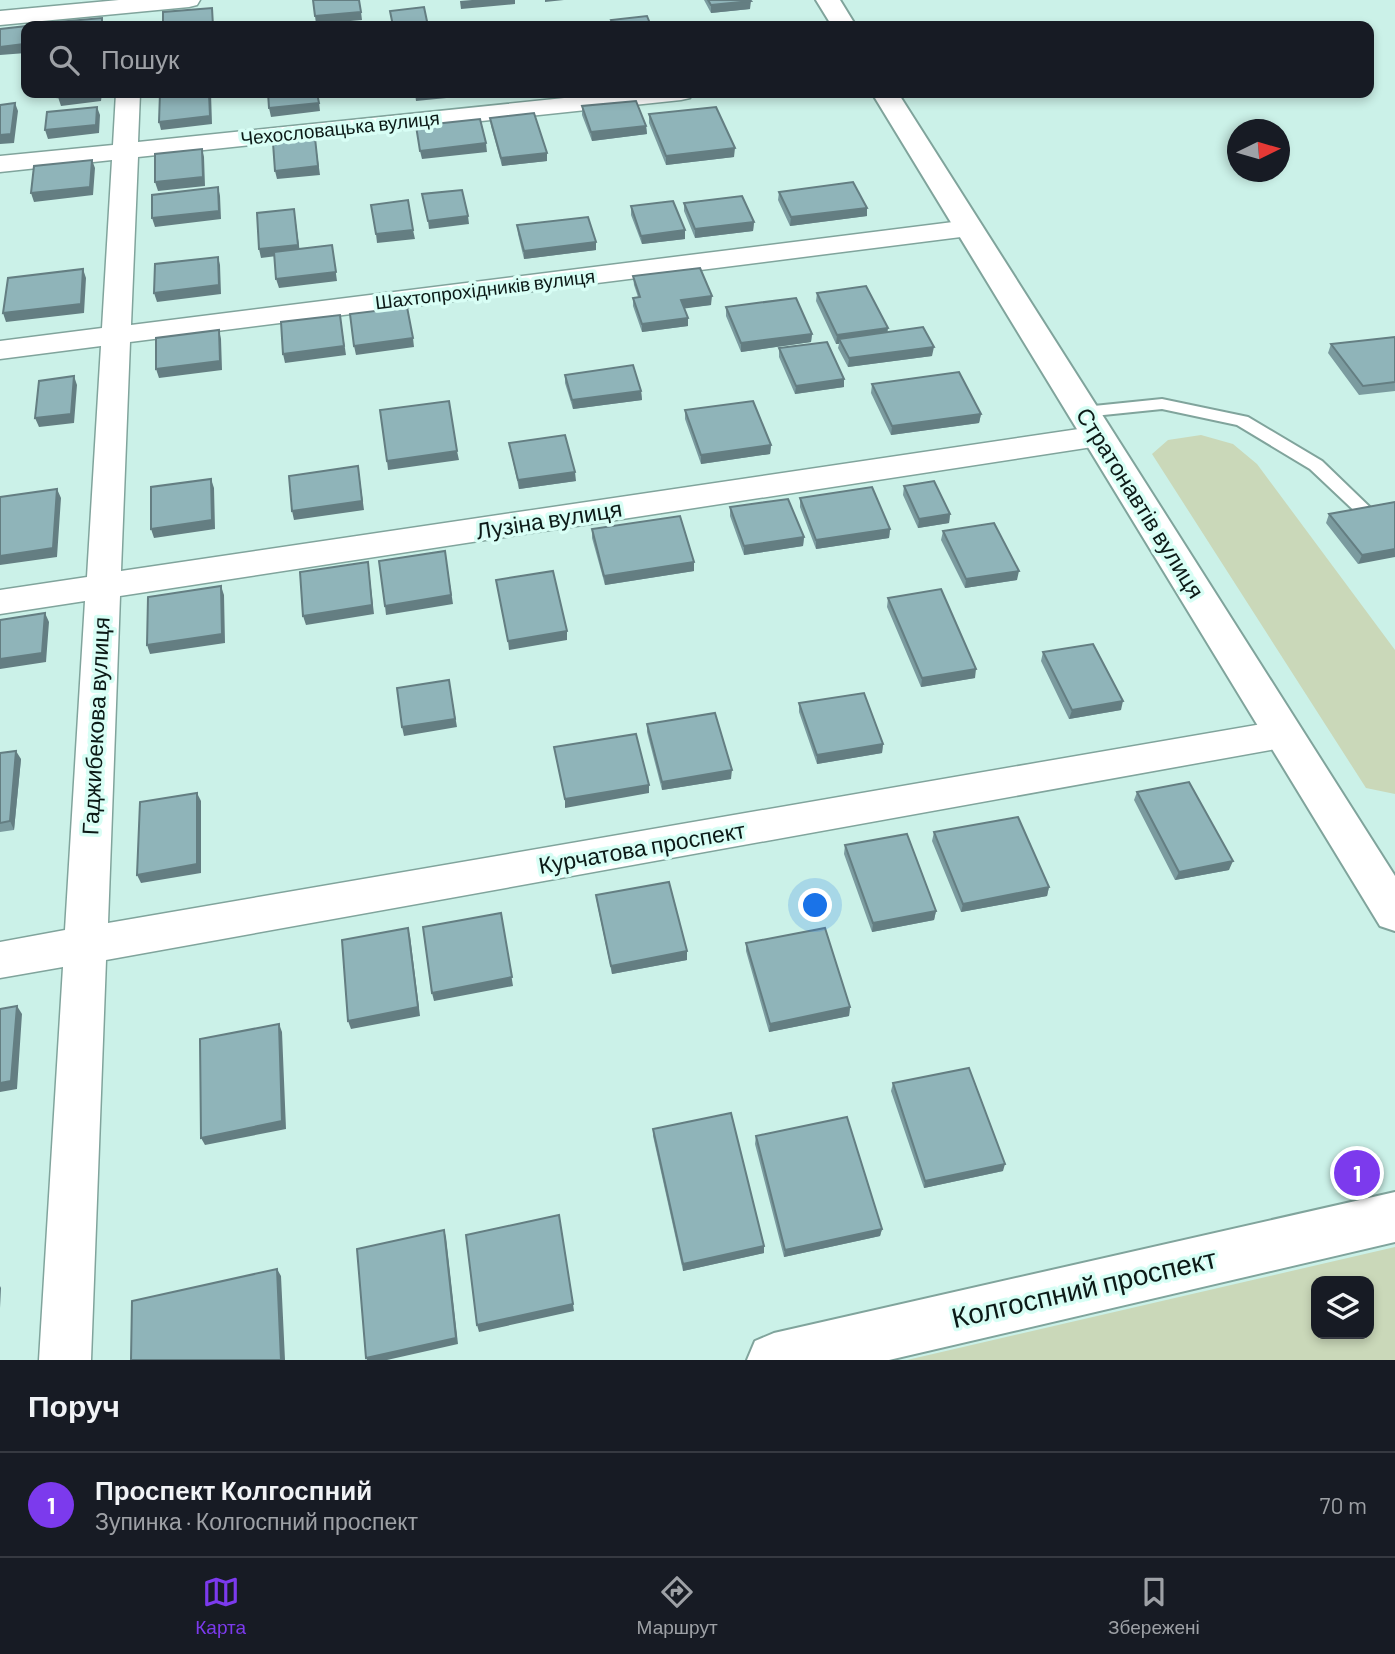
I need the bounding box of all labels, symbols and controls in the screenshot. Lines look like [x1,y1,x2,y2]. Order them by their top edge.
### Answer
search box [21,21,1374,98]
icon: search [45,41,83,79]
text: Пошук [101,43,179,74]
street label: Чехословацька вулиця [239,106,441,149]
north arrow [1227,119,1290,182]
street label: Шахтопрохідників вулиця [374,264,596,313]
street label: Стратонавтів вулиця [1071,402,1211,603]
street label: Лузіна вулиця [474,494,624,544]
street label: Гаджибекова вулиця [75,616,115,836]
street label: Курчатова проспект [536,815,748,879]
your location [798,888,832,922]
pin: 1 [1334,1147,1380,1199]
street label: Колгоспний проспект [948,1240,1220,1334]
map controls [1311,1276,1374,1339]
button: layers [1311,1276,1374,1339]
text: Поруч [28,1387,120,1423]
text: Проспект Колгоспний [95,1474,372,1505]
text: 1 [47,1491,55,1519]
text: 70 m [1320,1491,1367,1519]
text: Зупинка · Колгоспний проспект [95,1507,418,1535]
tab: Карта [195,1573,246,1639]
tab: Маршрут [637,1573,718,1639]
tab: Збережені [1108,1573,1200,1639]

